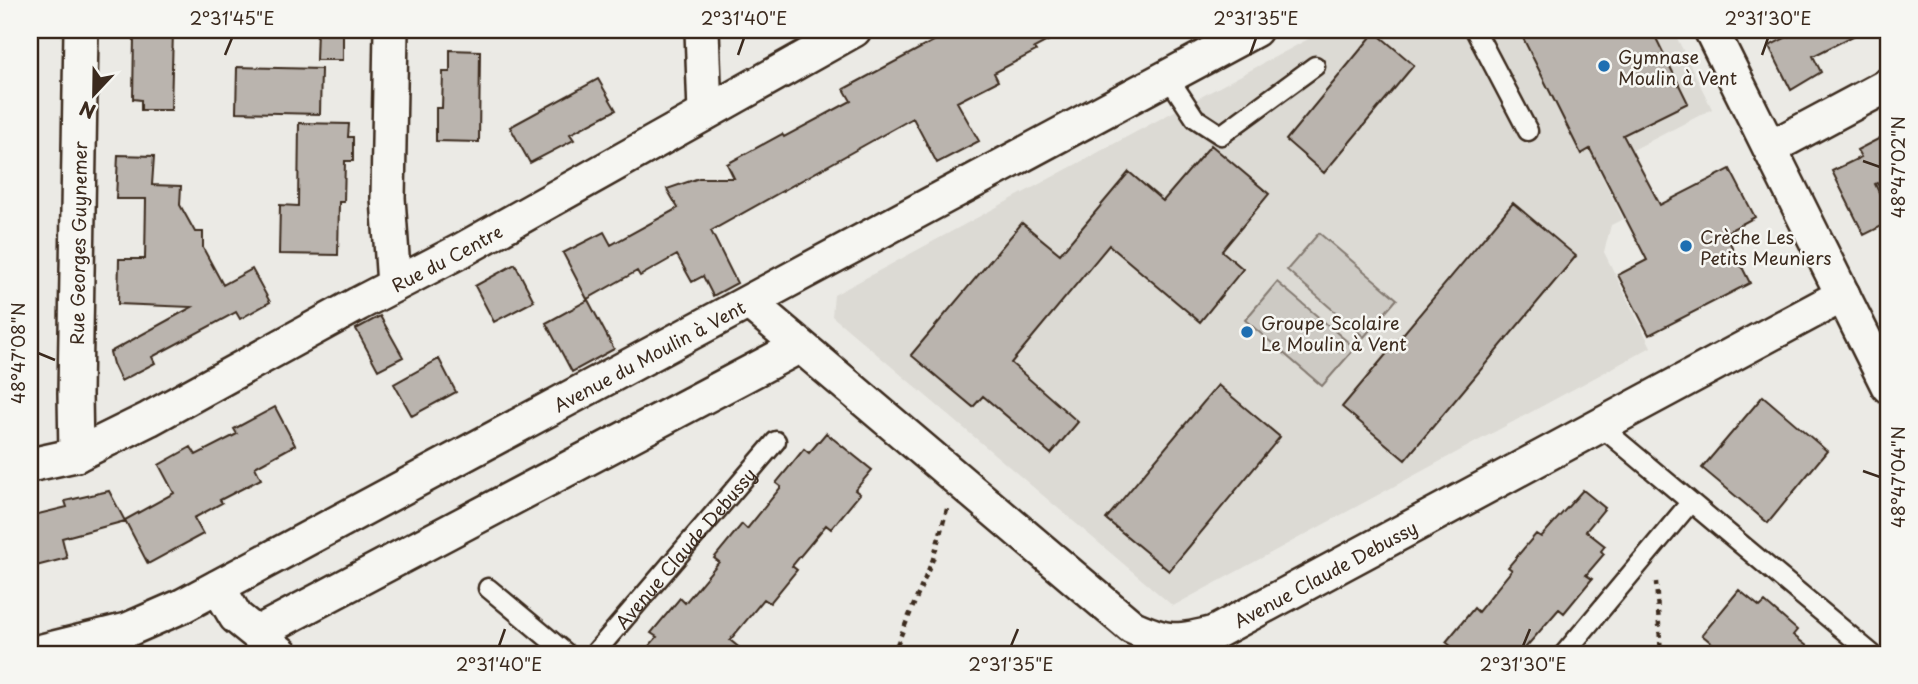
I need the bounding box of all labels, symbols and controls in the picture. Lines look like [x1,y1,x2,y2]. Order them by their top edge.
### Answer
text: 2°31'45"E [190,4,274,31]
text: 2°31'40"E [701,4,787,31]
text: 2°31'35"E [1213,4,1299,31]
text: 2°31'30"E [1724,4,1812,31]
place label: Gymnase Moulin à Vent [1618,43,1737,91]
marker: Gymnase Moulin à Vent [1596,58,1612,74]
north arrow [60,60,130,130]
text: N [75,95,99,126]
text: 48°47'02"N [1884,116,1911,218]
street label: Rue Georges Guynemer [62,140,93,345]
street label: Rue du Centre [386,217,507,298]
place label: Crèche Les Petits Meuniers [1700,223,1831,271]
marker: Crèche Les Petits Meuniers [1678,238,1694,254]
street label: Avenue du Moulin à Vent [548,293,750,418]
text: 48°47'08"N [4,302,31,404]
place label: Groupe Scolaire Le Moulin à Vent [1261,309,1407,357]
marker: Groupe Scolaire Le Moulin à Vent [1239,324,1255,340]
text: 48°47'04"N [1884,426,1911,528]
street label: Avenue Claude Debussy [608,461,762,634]
street label: Avenue Claude Debussy [1229,513,1422,634]
text: 2°31'40"E [456,650,542,677]
text: 2°31'35"E [968,650,1054,677]
text: 2°31'30"E [1479,650,1567,677]

